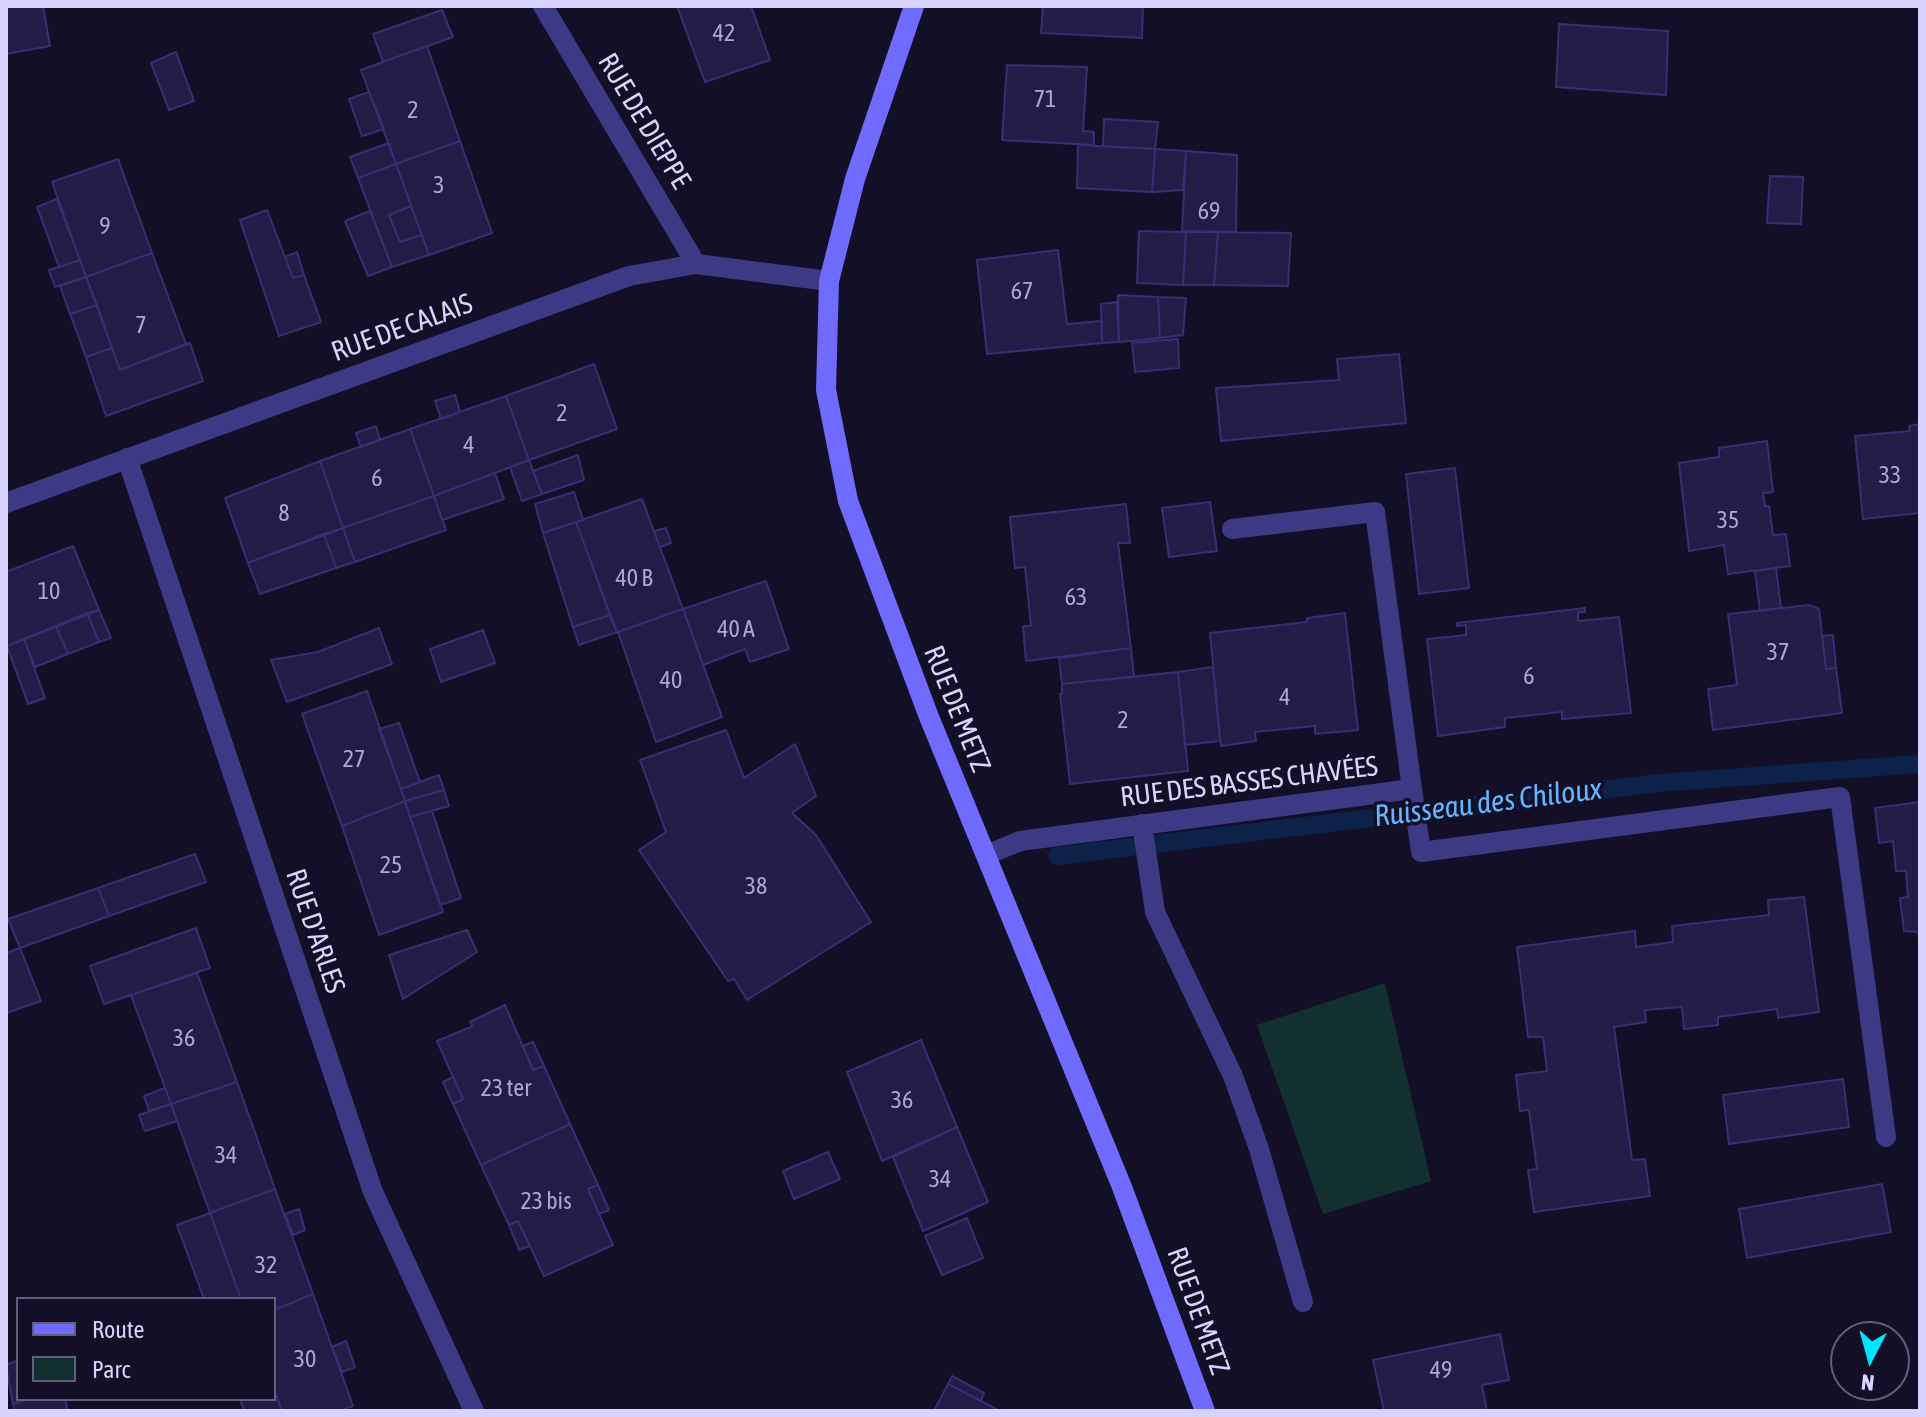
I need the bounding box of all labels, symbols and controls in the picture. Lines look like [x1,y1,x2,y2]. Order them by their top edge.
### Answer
house number: 42 [713,19,735,47]
street label: RUE DE DIEPPE [590,47,698,195]
house number: 71 [1034,85,1056,113]
house number: 2 [407,96,419,124]
house number: 3 [433,171,445,199]
house number: 69 [1198,197,1220,225]
house number: 9 [99,212,111,240]
house number: 67 [1011,277,1033,305]
street label: RUE DE CALAIS [327,287,477,369]
house number: 7 [135,311,147,339]
house number: 2 [556,399,568,427]
house number: 4 [463,431,475,459]
house number: 33 [1879,461,1901,489]
house number: 6 [371,464,383,492]
house number: 8 [278,499,290,527]
house number: 35 [1717,506,1739,534]
house number: 40 B [615,564,653,592]
house number: 10 [38,577,60,605]
house number: 63 [1065,583,1087,611]
house number: 40 A [717,615,755,643]
house number: 37 [1767,638,1789,666]
street label: RUE DE METZ [916,641,998,777]
house number: 6 [1523,662,1535,690]
house number: 40 [660,666,682,694]
house number: 4 [1279,683,1291,711]
house number: 2 [1117,706,1129,734]
house number: 27 [343,745,365,773]
street label: RUE DES BASSES CHAVÉES [1118,750,1380,814]
water label: Ruisseau des Chiloux [1372,771,1604,835]
house number: 25 [380,851,402,879]
street label: RUE D'ARLES [278,865,352,997]
house number: 38 [745,872,767,900]
house number: 36 [173,1024,195,1052]
house number: 23 ter [481,1074,531,1102]
house number: 36 [891,1086,913,1114]
house number: 34 [215,1141,237,1169]
house number: 34 [929,1165,951,1193]
house number: 23 bis [520,1187,572,1215]
street label: RUE DE METZ [1159,1243,1237,1379]
house number: 32 [255,1251,277,1279]
legend [16,1297,276,1401]
text: Route [92,1316,144,1343]
north arrow [1830,1321,1910,1401]
house number: 30 [294,1345,316,1373]
text: Parc [92,1356,130,1383]
house number: 49 [1430,1356,1452,1384]
text: N [1860,1369,1876,1396]

